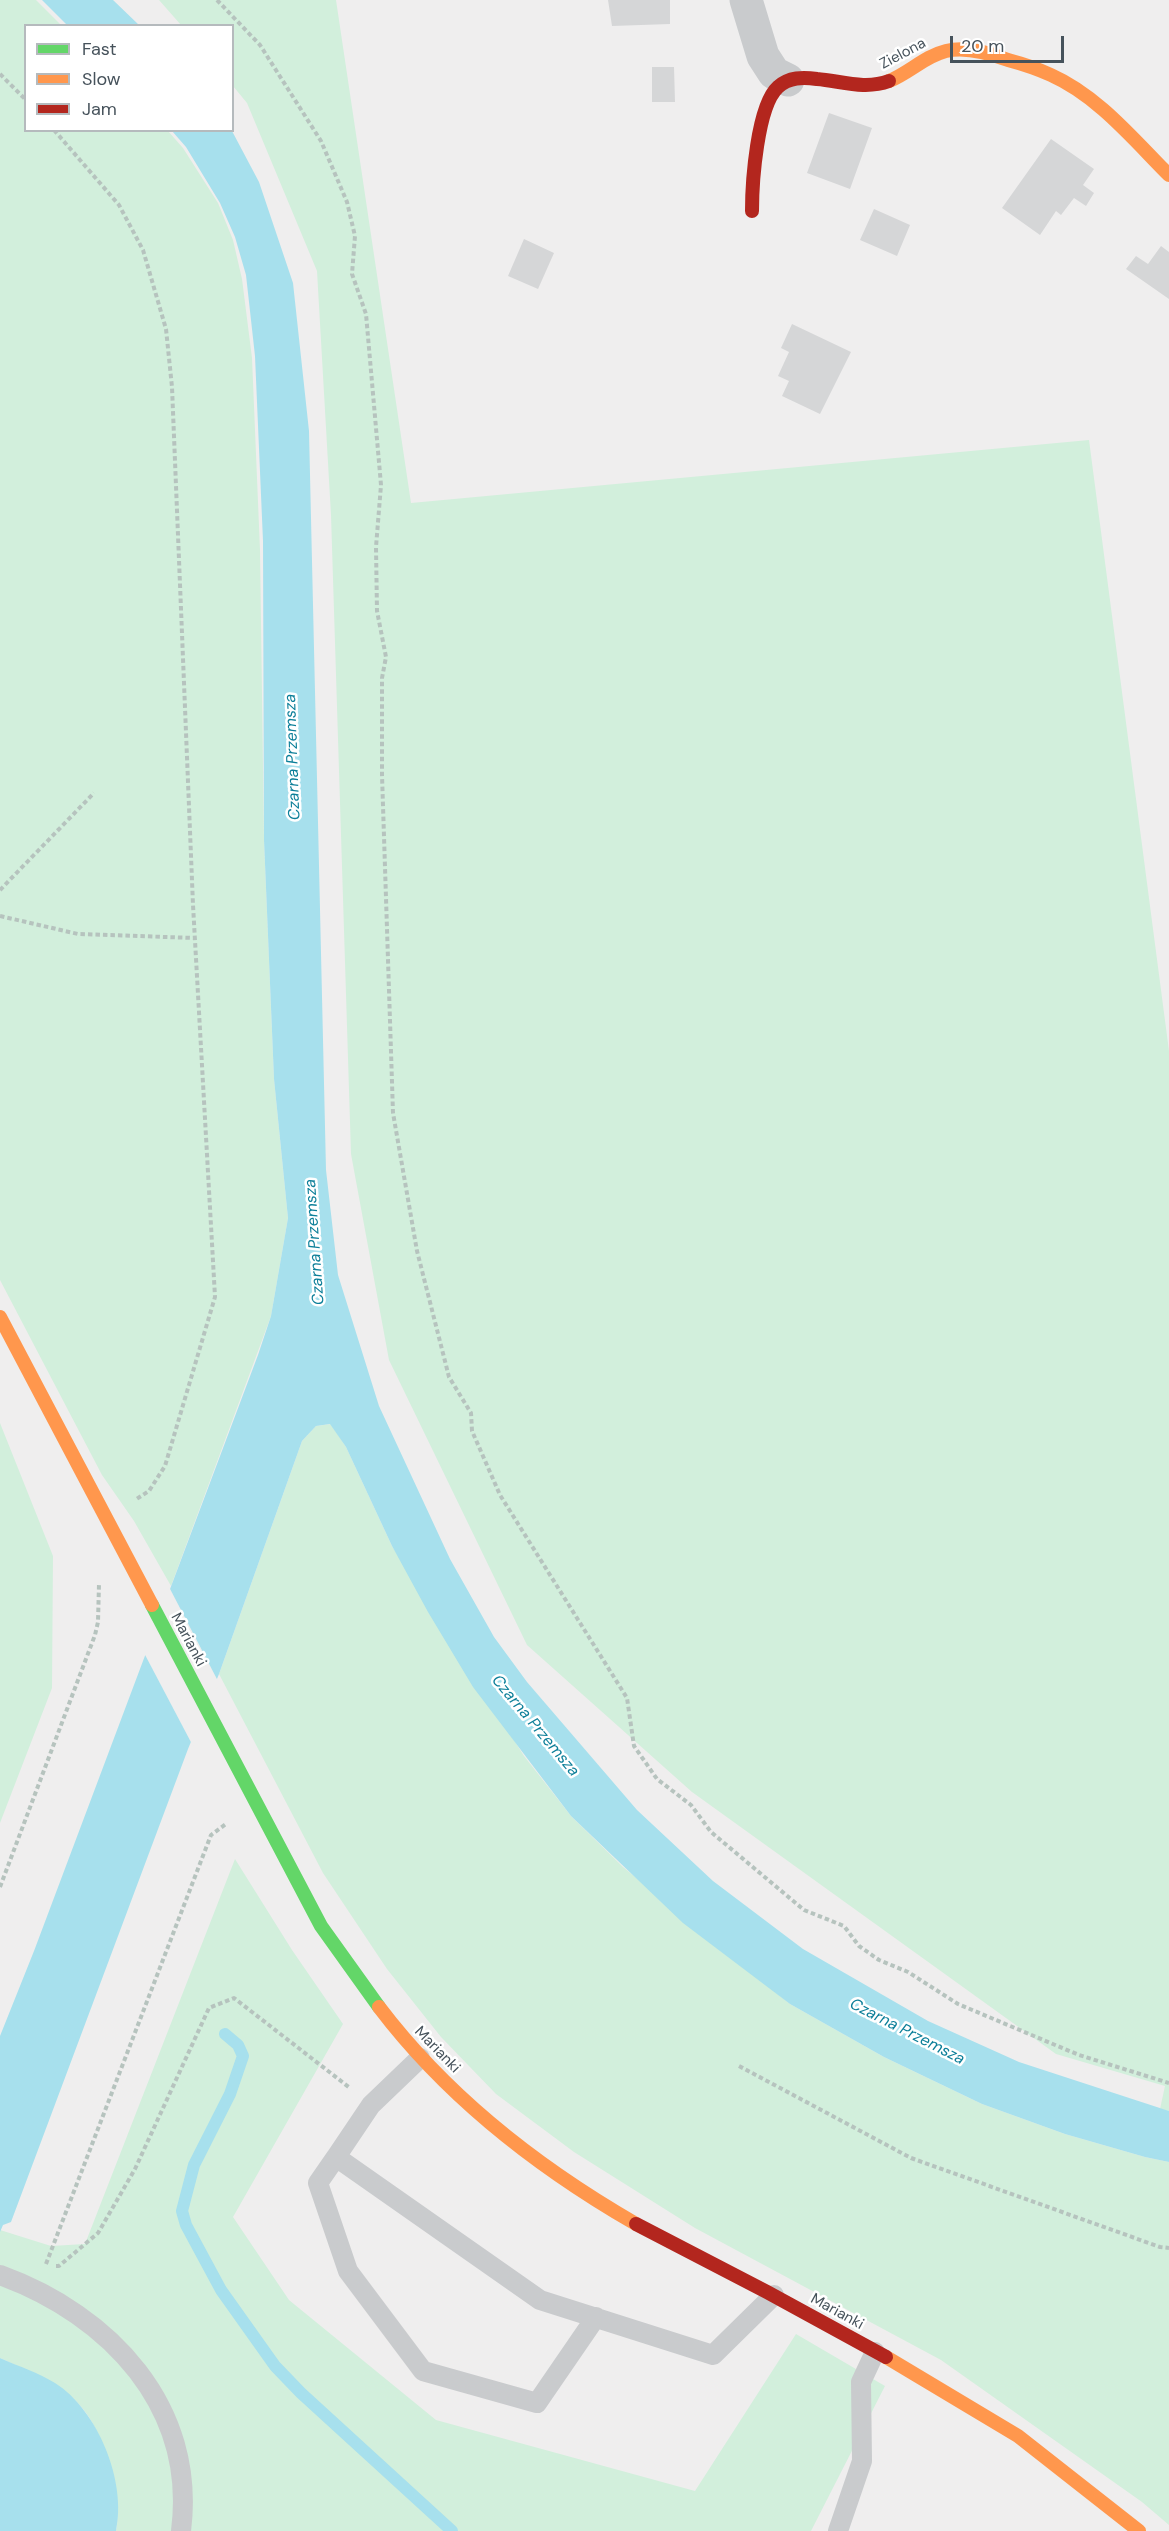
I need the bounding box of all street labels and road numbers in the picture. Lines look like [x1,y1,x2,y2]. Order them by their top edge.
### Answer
street label: Zielona [877,34,929,74]
street label: Marianki [166,1610,210,1670]
street label: Marianki [410,2023,464,2077]
street label: Marianki [807,2290,867,2334]

